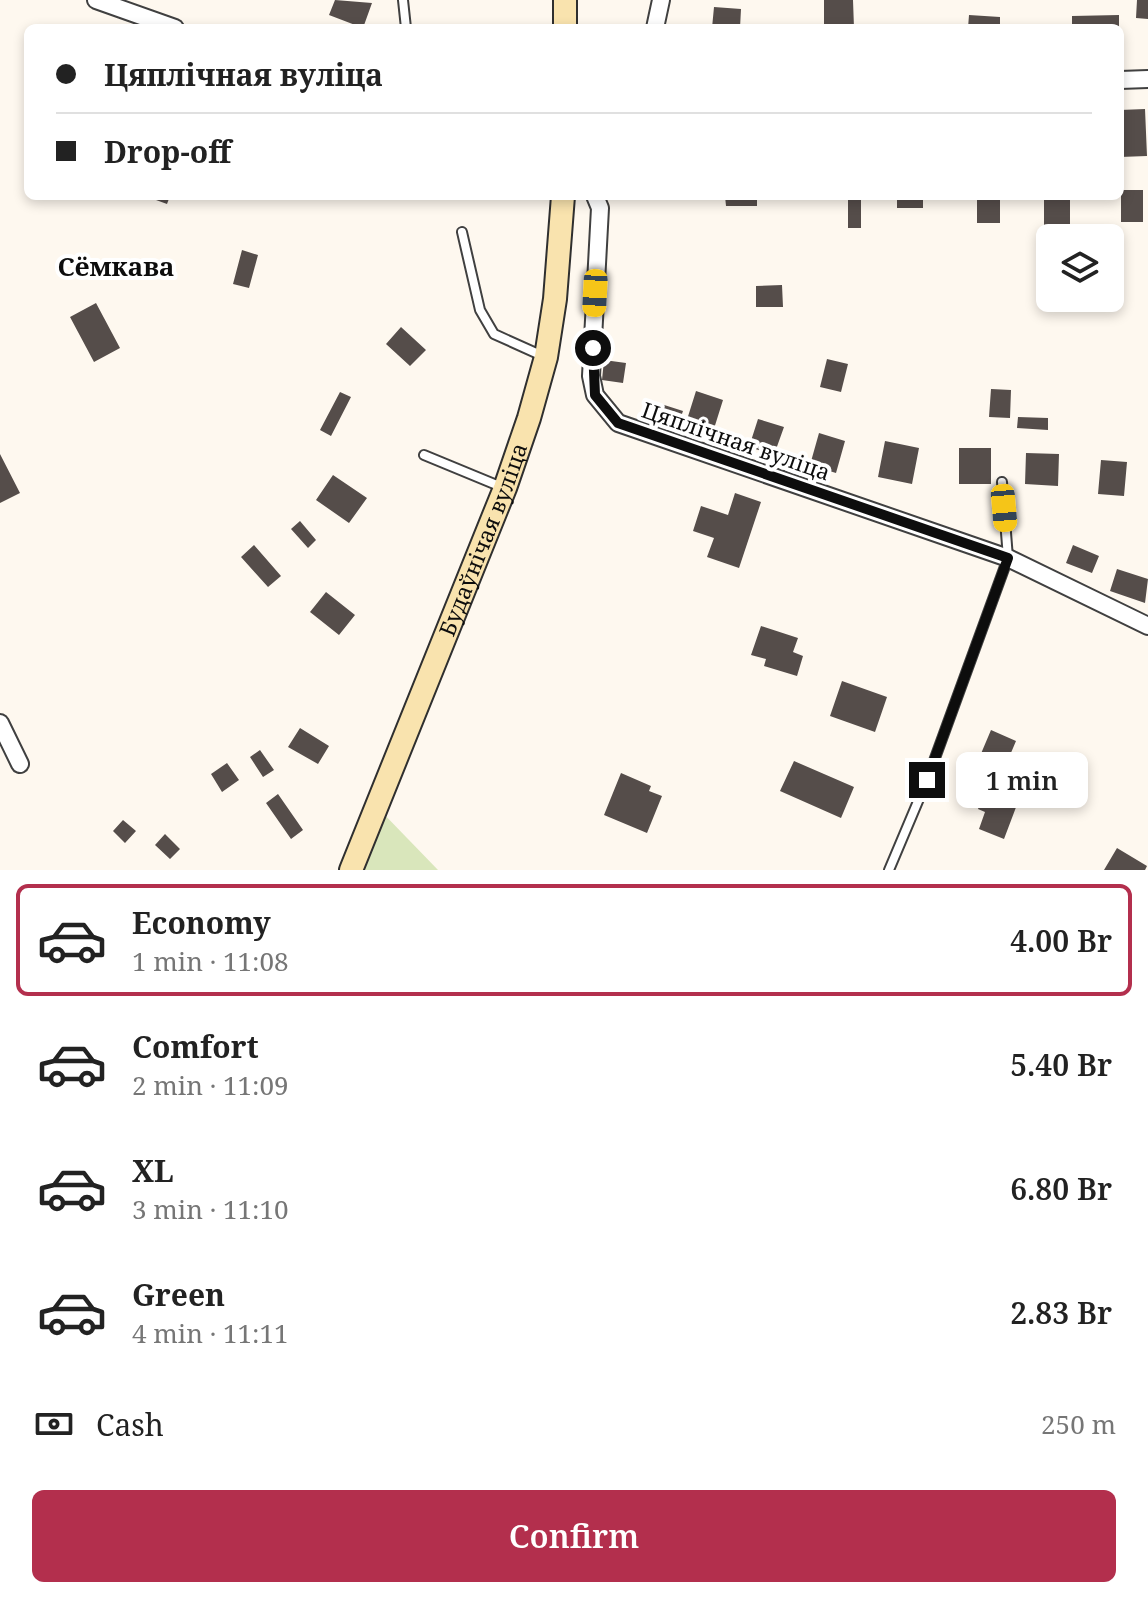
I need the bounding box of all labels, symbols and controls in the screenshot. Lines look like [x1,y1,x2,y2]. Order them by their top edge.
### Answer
text: Цяплічная вуліца [104,54,383,95]
text: Drop-off [104,131,231,172]
map controls [1036,224,1124,312]
button: layers [1036,224,1124,312]
district label: Сёмкава [58,248,174,284]
car [582,268,608,318]
route start [575,330,611,366]
street label: Цяплічная вуліца [638,394,835,486]
street label: Будаўнічая вуліца [431,439,533,640]
car [990,483,1018,533]
callout: 1 min [955,752,1087,808]
route end [909,762,945,798]
text: 1 min [986,762,1058,798]
text: Economy [132,902,271,943]
icon: car [36,904,108,976]
text: 4.00 Br [1010,920,1112,961]
text: 1 min · 11:08 [132,943,289,979]
text: Comfort [132,1026,259,1067]
icon: car [36,1028,108,1100]
text: 5.40 Br [1010,1044,1112,1085]
text: 2 min · 11:09 [132,1067,289,1103]
text: XL [132,1150,174,1191]
icon: car [36,1152,108,1224]
text: 6.80 Br [1010,1168,1112,1209]
text: 3 min · 11:10 [132,1191,289,1227]
text: Green [132,1274,225,1315]
icon: car [36,1276,108,1348]
text: 2.83 Br [1010,1292,1112,1333]
text: 4 min · 11:11 [132,1315,289,1351]
icon: cash [32,1402,76,1446]
text: Cash [96,1404,164,1445]
text: 250 m [1041,1406,1116,1442]
button: Confirm [32,1490,1116,1582]

